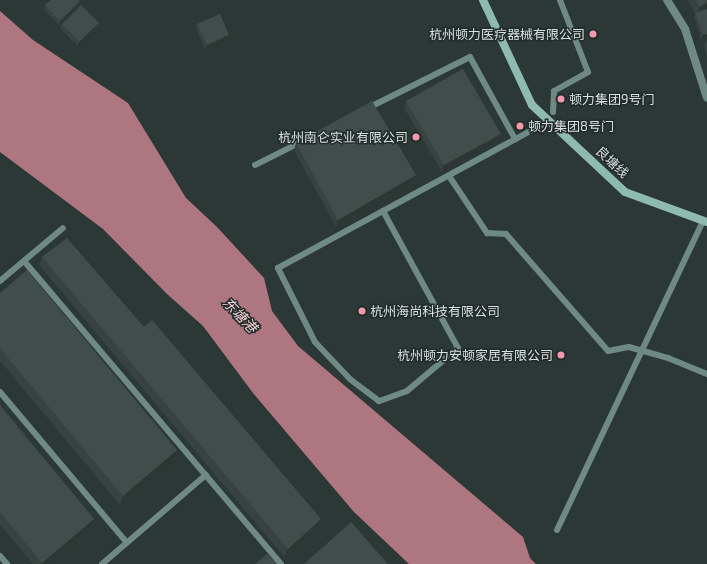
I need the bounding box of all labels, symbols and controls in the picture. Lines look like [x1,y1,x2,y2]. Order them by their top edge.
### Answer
place label: 杭州顿力医疗器械有限公司 [429,26,585,42]
marker: 杭州顿力医疗器械有限公司 [588,29,598,39]
place label: 顿力集团9号门 [569,91,654,107]
marker: 顿力集团9号门 [556,94,566,104]
place label: 顿力集团8号门 [528,118,614,134]
marker: 顿力集团8号门 [515,121,525,131]
place label: 杭州南仑实业有限公司 [278,129,408,145]
marker: 杭州南仑实业有限公司 [411,132,421,142]
street label: 良塘线 [592,143,632,181]
water label: 东塘港 [219,294,261,336]
place label: 杭州海尚科技有限公司 [370,303,500,319]
marker: 杭州海尚科技有限公司 [357,306,367,316]
place label: 杭州顿力安顿家居有限公司 [397,347,553,363]
marker: 杭州顿力安顿家居有限公司 [556,350,566,360]

